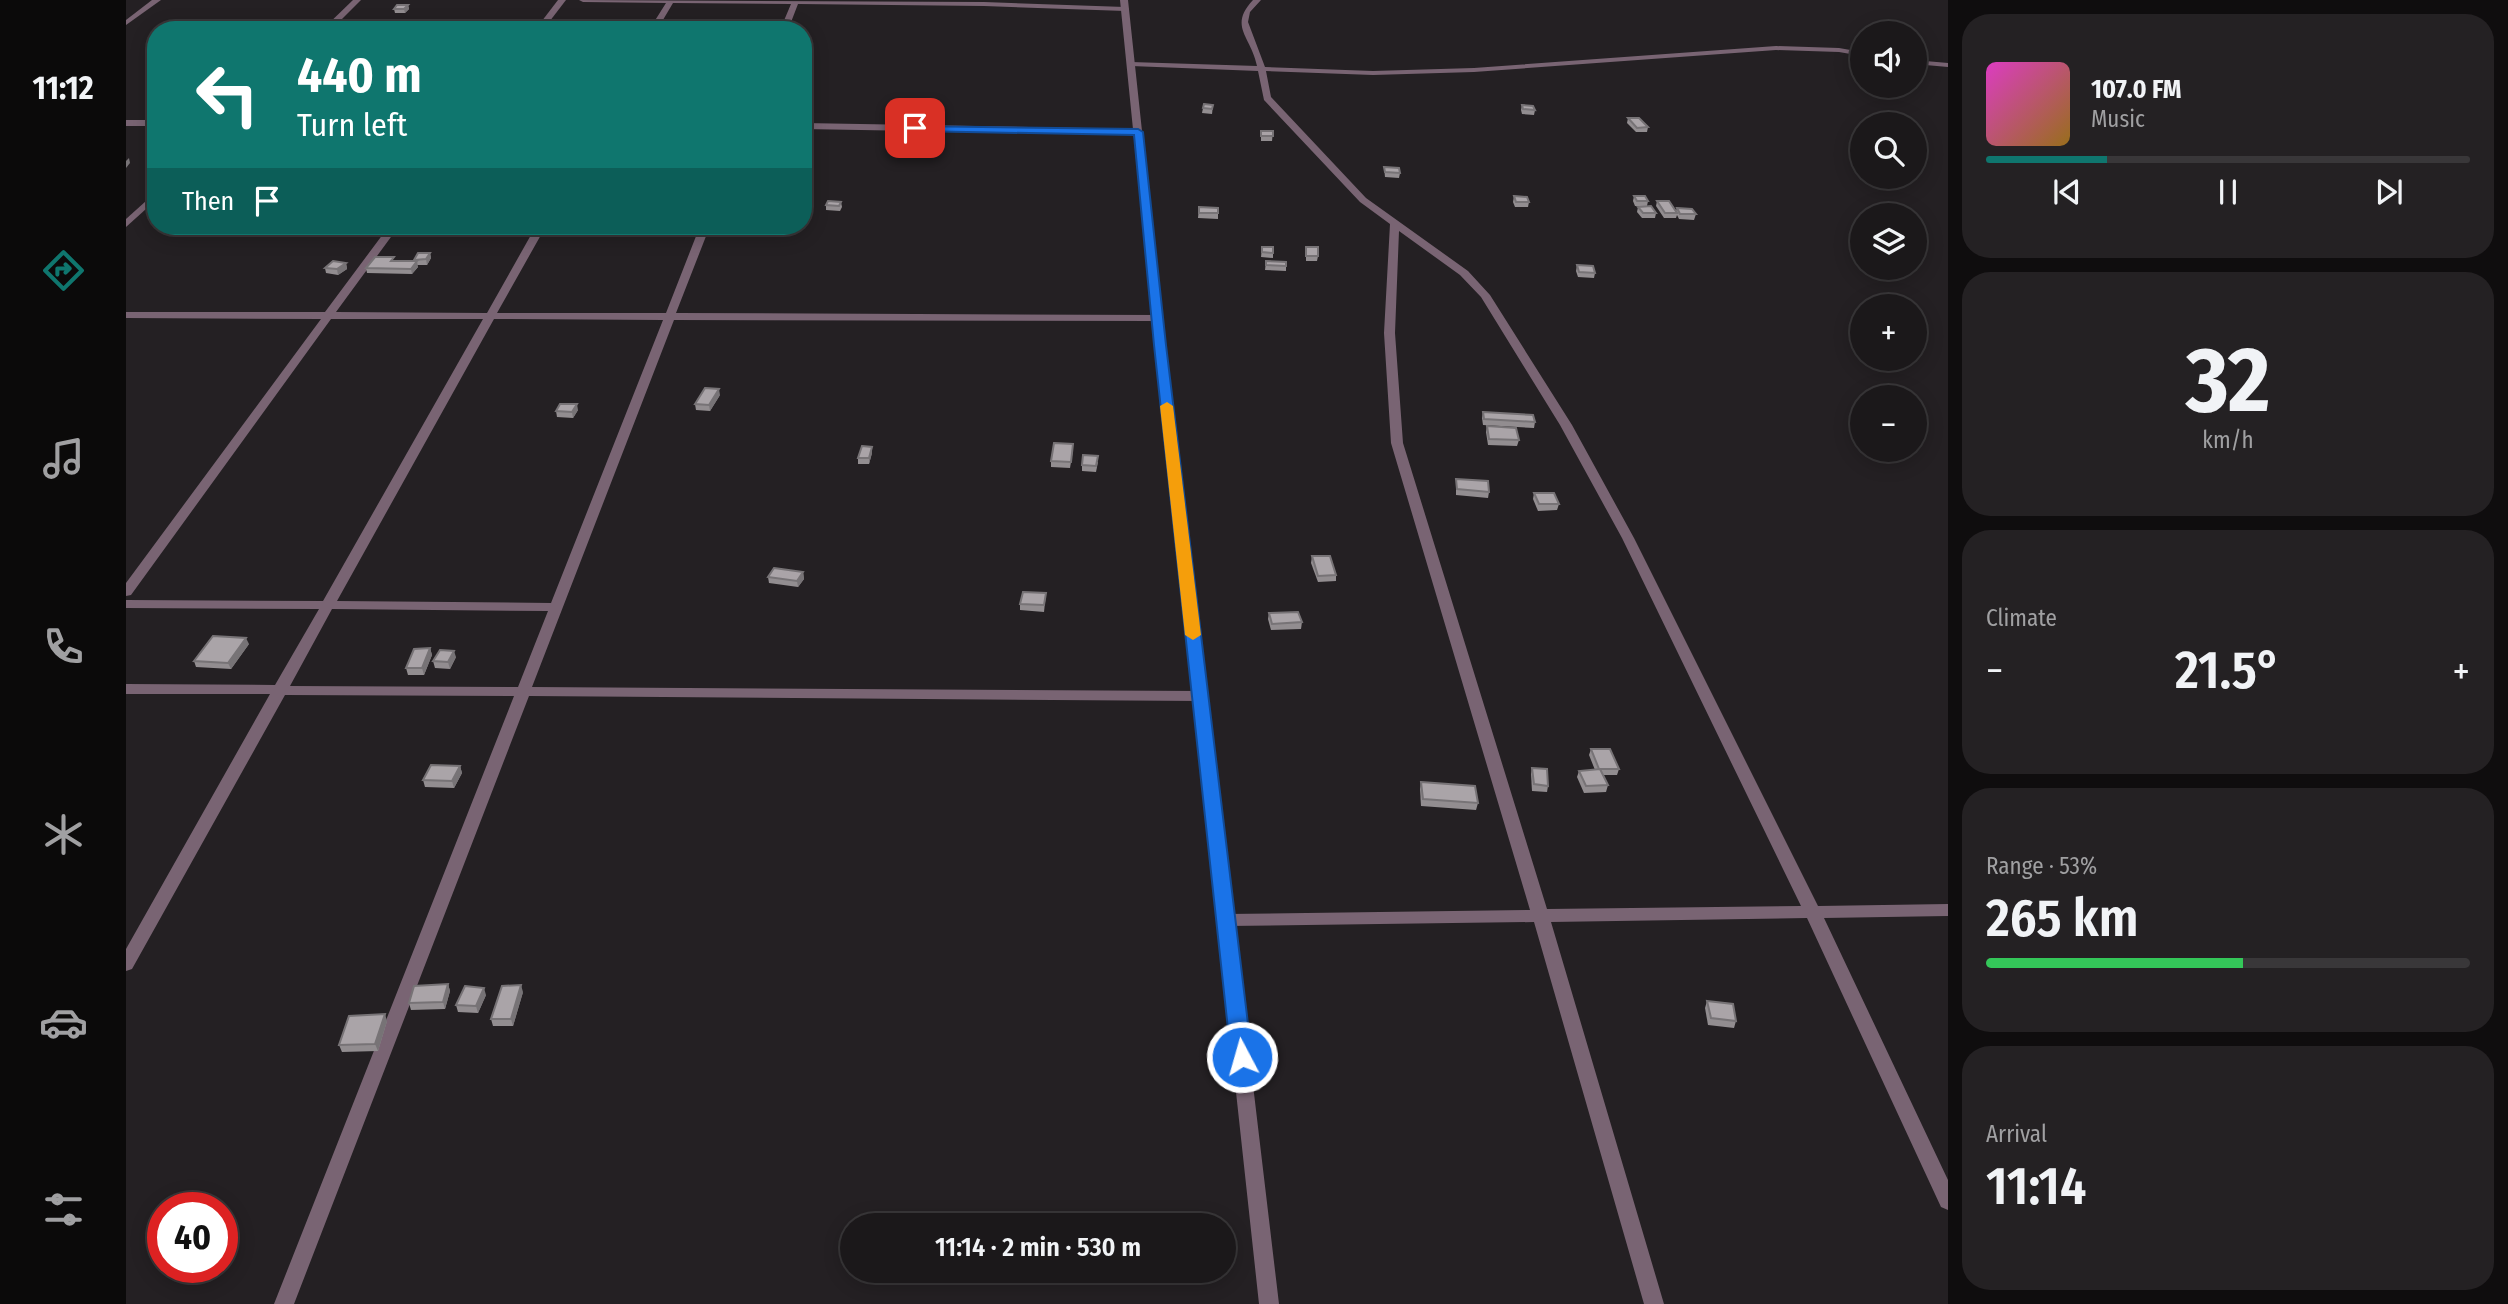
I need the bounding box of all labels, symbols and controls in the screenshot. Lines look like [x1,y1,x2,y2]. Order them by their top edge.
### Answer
map controls [1850,21,1927,462]
button: sound [1850,21,1927,98]
text: 440 m [297,46,422,105]
icon: left [182,49,273,140]
text: 11:12 [32,69,94,107]
text: 107.0 FM [2091,74,2182,105]
pin [885,98,945,158]
text: Music [2091,105,2145,133]
text: Turn left [297,106,407,144]
icon: arrive [896,109,934,147]
button: search [1850,112,1927,189]
icon: previous [2048,173,2086,211]
icon: pause [2209,173,2247,211]
icon: next [2370,173,2408,211]
icon: arrive [248,182,286,220]
text: Then [182,186,234,217]
button: layers [1850,203,1927,280]
icon: directions [39,246,88,295]
button: + [1850,294,1927,371]
text: 32 [2186,326,2270,435]
button: − [1850,385,1927,462]
text: km/h [2202,426,2254,454]
icon: music [39,434,88,483]
text: Climate [1986,604,2057,632]
icon: phone [39,622,88,671]
text: 21.5° [2175,639,2281,702]
text: − [1986,648,2003,694]
text: + [2453,648,2470,694]
icon: climate [39,810,88,859]
text: Range · 53% [1986,852,2097,880]
text: 265 km [1986,887,2138,950]
icon: car [39,998,88,1047]
position arrow [1205,1020,1279,1094]
text: Arrival [1986,1120,2047,1148]
text: 11:14 [1986,1155,2086,1218]
icon: filters [39,1185,88,1234]
speed limit sign: 40 [147,1192,238,1283]
text: 11:14 · 2 min · 530 m [935,1232,1141,1263]

